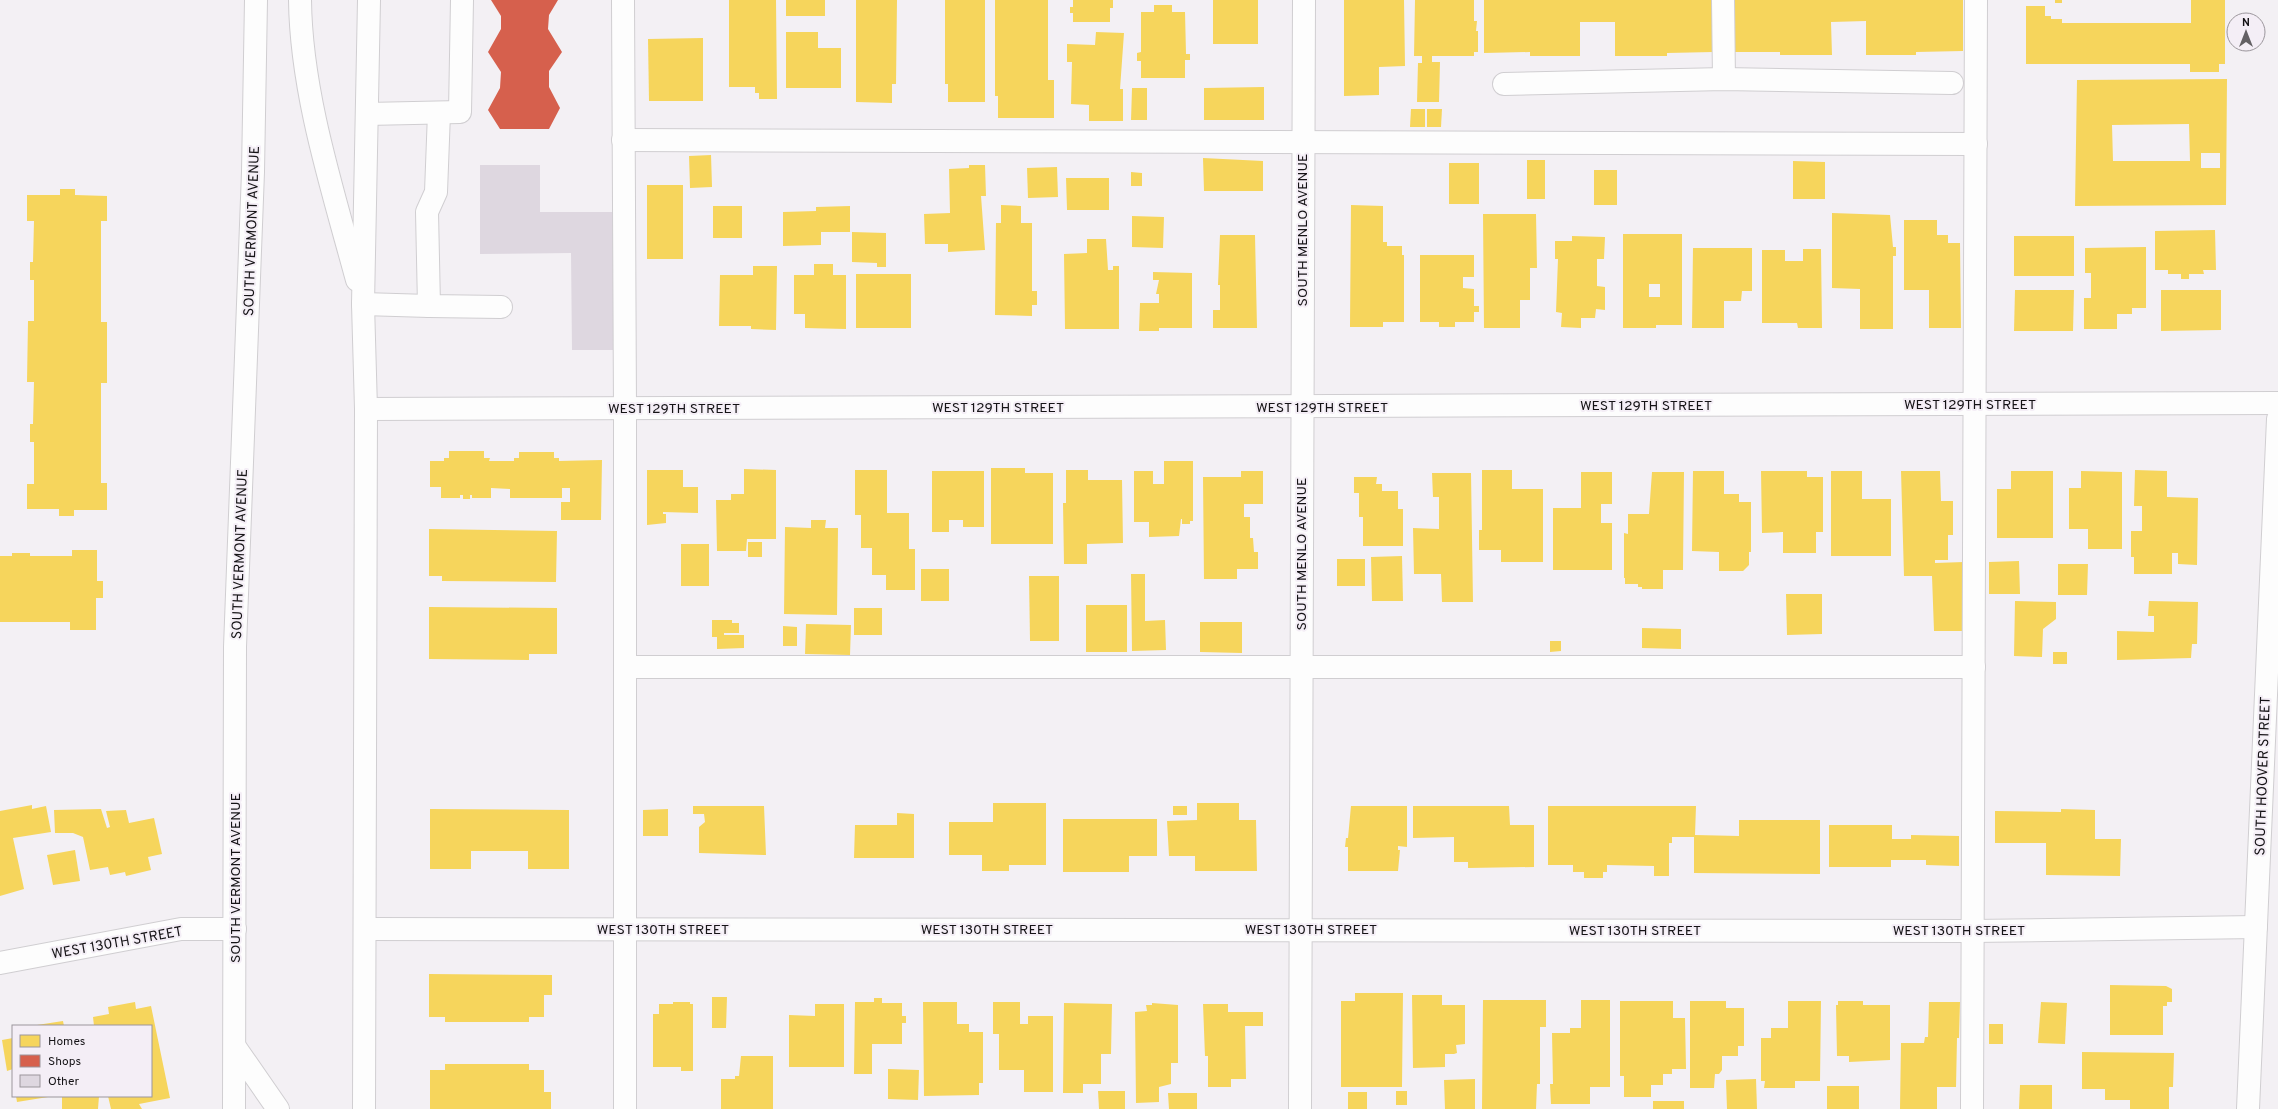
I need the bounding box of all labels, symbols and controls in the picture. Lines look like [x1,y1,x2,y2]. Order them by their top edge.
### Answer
north arrow [2226,12,2266,52]
text: N [2242,16,2250,30]
street label: SOUTH VERMONT AVENUE [241,146,264,316]
street label: SOUTH MENLO AVENUE [1295,154,1312,306]
street label: WEST 129TH STREET [1904,397,2036,414]
street label: WEST 129TH STREET [1580,398,1712,415]
street label: WEST 129TH STREET [932,400,1064,417]
street label: WEST 129TH STREET [1256,400,1388,417]
street label: WEST 129TH STREET [608,401,740,418]
street label: SOUTH VERMONT AVENUE [229,469,252,639]
street label: SOUTH MENLO AVENUE [1294,478,1311,630]
street label: SOUTH HOOVER STREET [2252,696,2275,856]
street label: SOUTH VERMONT AVENUE [228,793,245,963]
street label: WEST 130TH STREET [597,922,729,939]
street label: WEST 130TH STREET [921,922,1053,939]
street label: WEST 130TH STREET [1245,922,1377,939]
street label: WEST 130TH STREET [1569,923,1701,940]
street label: WEST 130TH STREET [1893,923,2025,940]
street label: WEST 130TH STREET [51,924,184,963]
legend [12,1025,152,1097]
text: Homes [48,1034,85,1050]
text: Shops [48,1054,81,1070]
text: Other [48,1074,80,1090]

